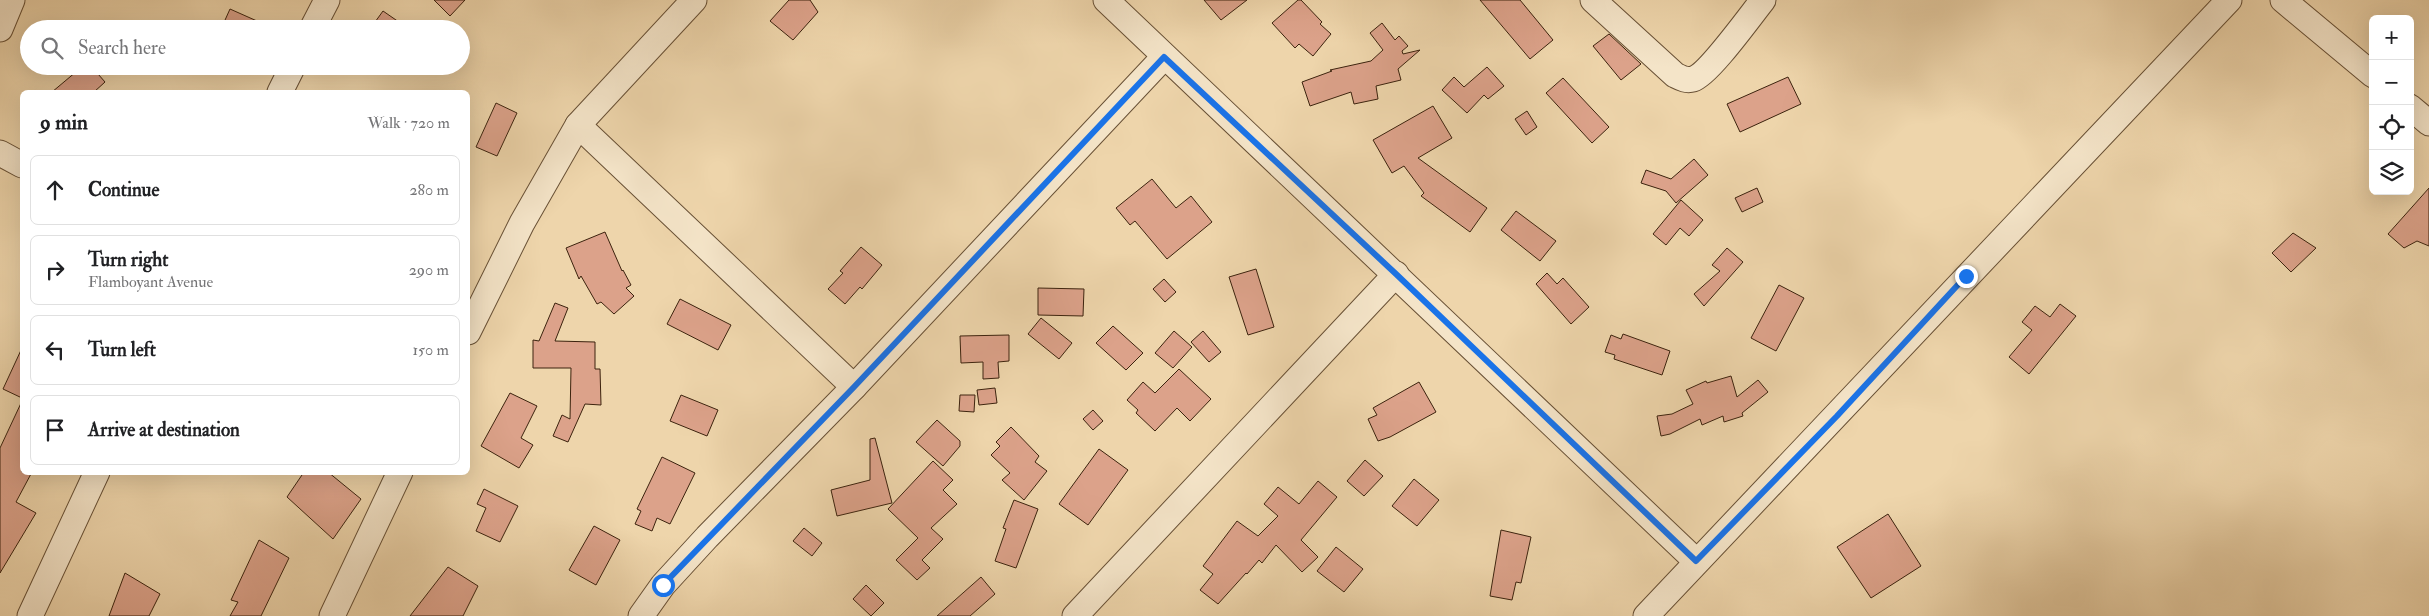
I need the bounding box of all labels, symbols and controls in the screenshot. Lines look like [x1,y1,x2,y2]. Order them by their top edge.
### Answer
map controls [2369,15,2414,195]
button: + [2369,15,2414,60]
search box [20,20,470,75]
icon: search [38,34,66,62]
text: Search here [78,36,166,60]
button: − [2369,60,2414,105]
button: locate [2369,105,2414,150]
text: 9 min [40,109,88,136]
text: Walk · 720 m [367,113,450,133]
button: layers [2369,150,2414,195]
icon: ahead [41,176,69,204]
text: Continue [88,178,159,202]
text: 280 m [409,180,449,200]
text: Turn right [88,248,168,272]
icon: right [41,256,69,284]
text: 290 m [409,260,449,280]
route end [1955,265,1978,288]
text: Flamboyant Avenue [88,272,213,292]
icon: left [41,336,69,364]
text: Turn left [88,338,156,362]
text: 150 m [412,340,449,360]
icon: arrive [41,416,69,444]
text: Arrive at destination [88,418,240,442]
route start [652,574,675,597]

